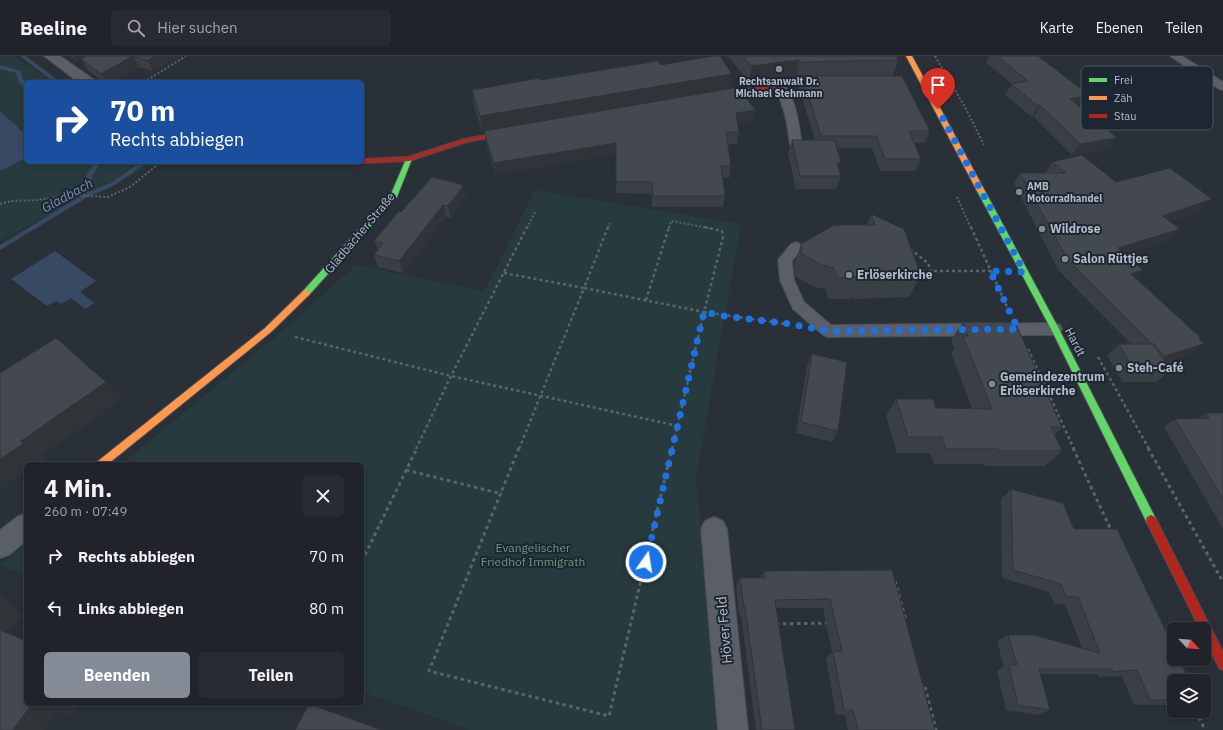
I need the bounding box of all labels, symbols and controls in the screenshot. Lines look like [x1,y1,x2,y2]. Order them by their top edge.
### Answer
search box [111,10,391,46]
text: Beeline [20,16,87,40]
icon: search [125,17,147,39]
text: Hier suchen [157,18,238,37]
text: Karte [1040,19,1074,37]
text: Ebenen [1096,19,1143,37]
text: Teilen [1165,19,1203,37]
marker: Rechtsanwalt Dr. Michael Stehmann [774,64,784,74]
legend [1081,66,1213,130]
pin [921,68,955,109]
text: Frei [1114,73,1133,87]
icon: arrive [927,74,949,96]
place label: Rechtsanwalt Dr. Michael Stehmann [736,75,823,100]
text: Zäh [1114,91,1133,105]
text: 70 m [110,92,175,129]
icon: right [44,96,96,148]
text: Stau [1114,109,1136,123]
text: Rechts abbiegen [110,128,244,151]
water label: Gladbach [39,174,96,216]
place label: AMB Motorradhandel [1027,180,1102,205]
marker: AMB Motorradhandel [1014,187,1024,197]
street label: Gladbacher Straße [321,189,398,276]
place label: Wildrose [1050,221,1101,236]
marker: Wildrose [1037,224,1047,234]
place label: Salon Rüttjes [1073,251,1148,266]
marker: Salon Rüttjes [1060,254,1070,264]
place label: Erlöserkirche [857,267,933,282]
marker: Erlöserkirche [844,270,854,280]
street label: Hardt [1062,325,1089,359]
place label: Steh-Café [1127,360,1184,375]
marker: Steh-Café [1114,363,1124,373]
place label: Gemeindezentrum Erlöserkirche [1000,369,1105,398]
marker: Gemeindezentrum Erlöserkirche [987,379,997,389]
text: 4 Min. [44,472,112,504]
button: close [302,475,344,517]
text: 260 m · 07:49 [44,503,127,520]
park label: Evangelischer Friedhof Immigrath [481,540,585,569]
position arrow [625,541,667,583]
icon: right [44,545,66,567]
text: Rechts abbiegen [78,547,195,566]
text: 70 m [309,547,344,566]
street label: Höver Feld [712,596,736,664]
icon: left [44,597,66,619]
text: Links abbiegen [78,599,184,618]
text: 80 m [309,599,344,618]
north arrow [1167,622,1211,666]
map controls [1167,622,1211,718]
button: Beenden [44,652,190,698]
button: Teilen [198,652,344,698]
button: layers [1167,674,1211,718]

